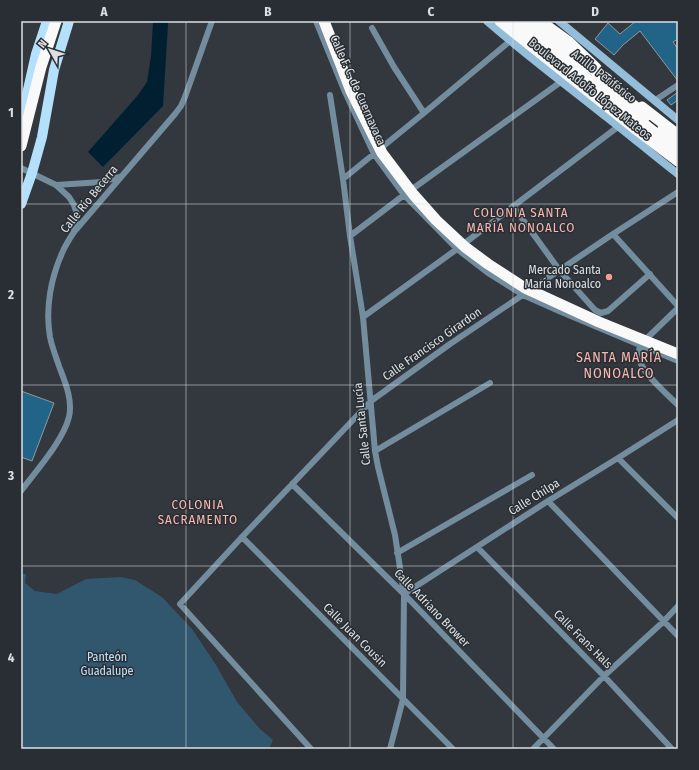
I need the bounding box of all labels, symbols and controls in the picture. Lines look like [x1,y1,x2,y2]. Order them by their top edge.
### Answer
text: A [99,4,108,19]
text: B [264,4,272,19]
text: C [428,4,435,19]
text: D [591,4,599,19]
north arrow [30,30,70,70]
street label: Calle F. C. de Cuernavaca [327,33,389,147]
street label: Boulevard Adolfo López Mateos [526,35,654,143]
text: N [35,37,50,51]
street label: Anillo Periférico [569,46,639,106]
text: 1 [8,105,14,120]
street label: Calle Río Becerra [58,162,121,236]
district label: COLONIA SANTA MARÍA NONOALCO [467,205,575,235]
place label: Mercado Santa María Nonoalco [524,263,601,291]
marker: Mercado Santa María Nonoalco [604,272,614,282]
text: 2 [7,287,14,302]
street label: Calle Francisco Girardon [380,305,484,383]
district label: SANTA MARÍA NONOALCO [576,348,662,382]
street label: Calle Santa Lucía [351,382,373,466]
text: 3 [7,468,14,483]
street label: Calle Chilpa [506,476,562,518]
district label: COLONIA SACRAMENTO [158,497,238,527]
street label: Calle Adriano Brower [391,566,473,650]
street label: Calle Juan Cousin [320,600,390,670]
street label: Calle Frans Hals [551,607,615,671]
text: 4 [8,650,15,665]
park label: Panteón Guadalupe [81,650,134,678]

